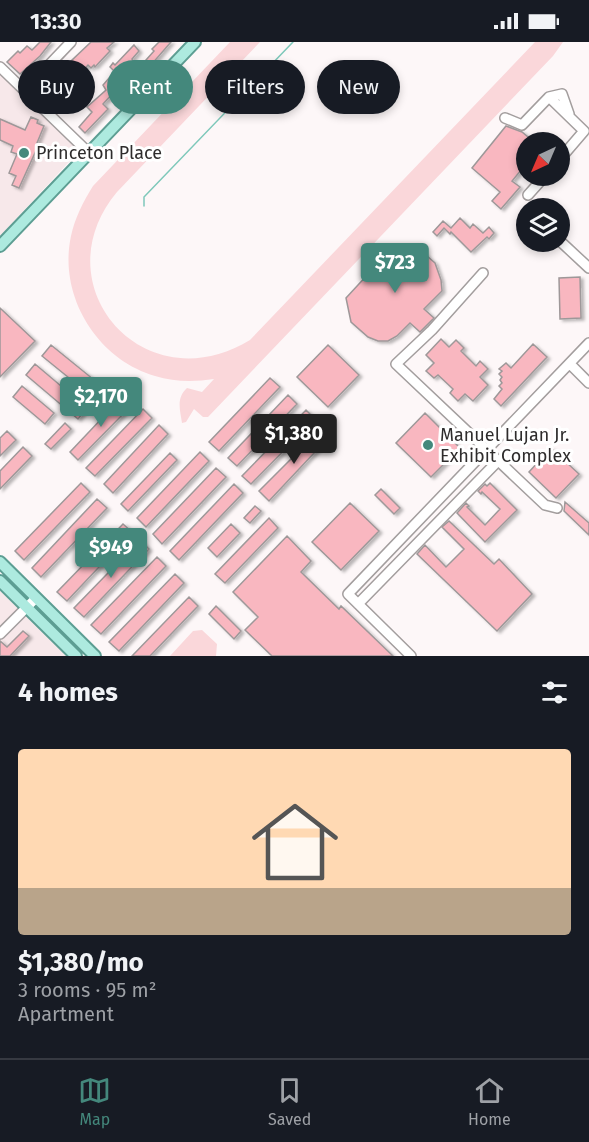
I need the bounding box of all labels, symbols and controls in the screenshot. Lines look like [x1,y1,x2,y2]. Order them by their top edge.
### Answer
text: 13:30 [30,8,82,35]
chip: Buy [18,60,95,114]
chip: Rent [107,60,193,114]
chip: Filters [205,60,305,114]
chip: New [317,60,400,114]
north arrow [516,132,570,186]
map controls [516,132,570,252]
place label: Princeton Place [36,142,162,164]
marker: Princeton Place [17,146,31,160]
button: layers [516,198,570,252]
pin: $723 [359,243,431,294]
text: $723 [375,250,415,274]
pin: $2,170 [52,377,150,428]
text: $2,170 [74,384,128,408]
pin: $1,380 [245,414,343,465]
text: $1,380 [265,421,323,445]
place label: Manuel Lujan Jr. Exhibit Complex [440,424,571,467]
marker: Manuel Lujan Jr. Exhibit Complex [421,438,435,452]
pin: $949 [75,528,147,579]
text: $949 [89,535,133,559]
icon: filters [538,676,571,709]
text: 4 homes [18,677,118,708]
icon: home [241,788,349,896]
text: $1,380/mo [18,947,144,978]
text: 3 rooms · 95 m² [18,978,157,1002]
text: Apartment [18,1002,114,1026]
tab: Map [78,1074,111,1129]
tab: Saved [268,1074,311,1129]
tab: Home [468,1074,511,1129]

